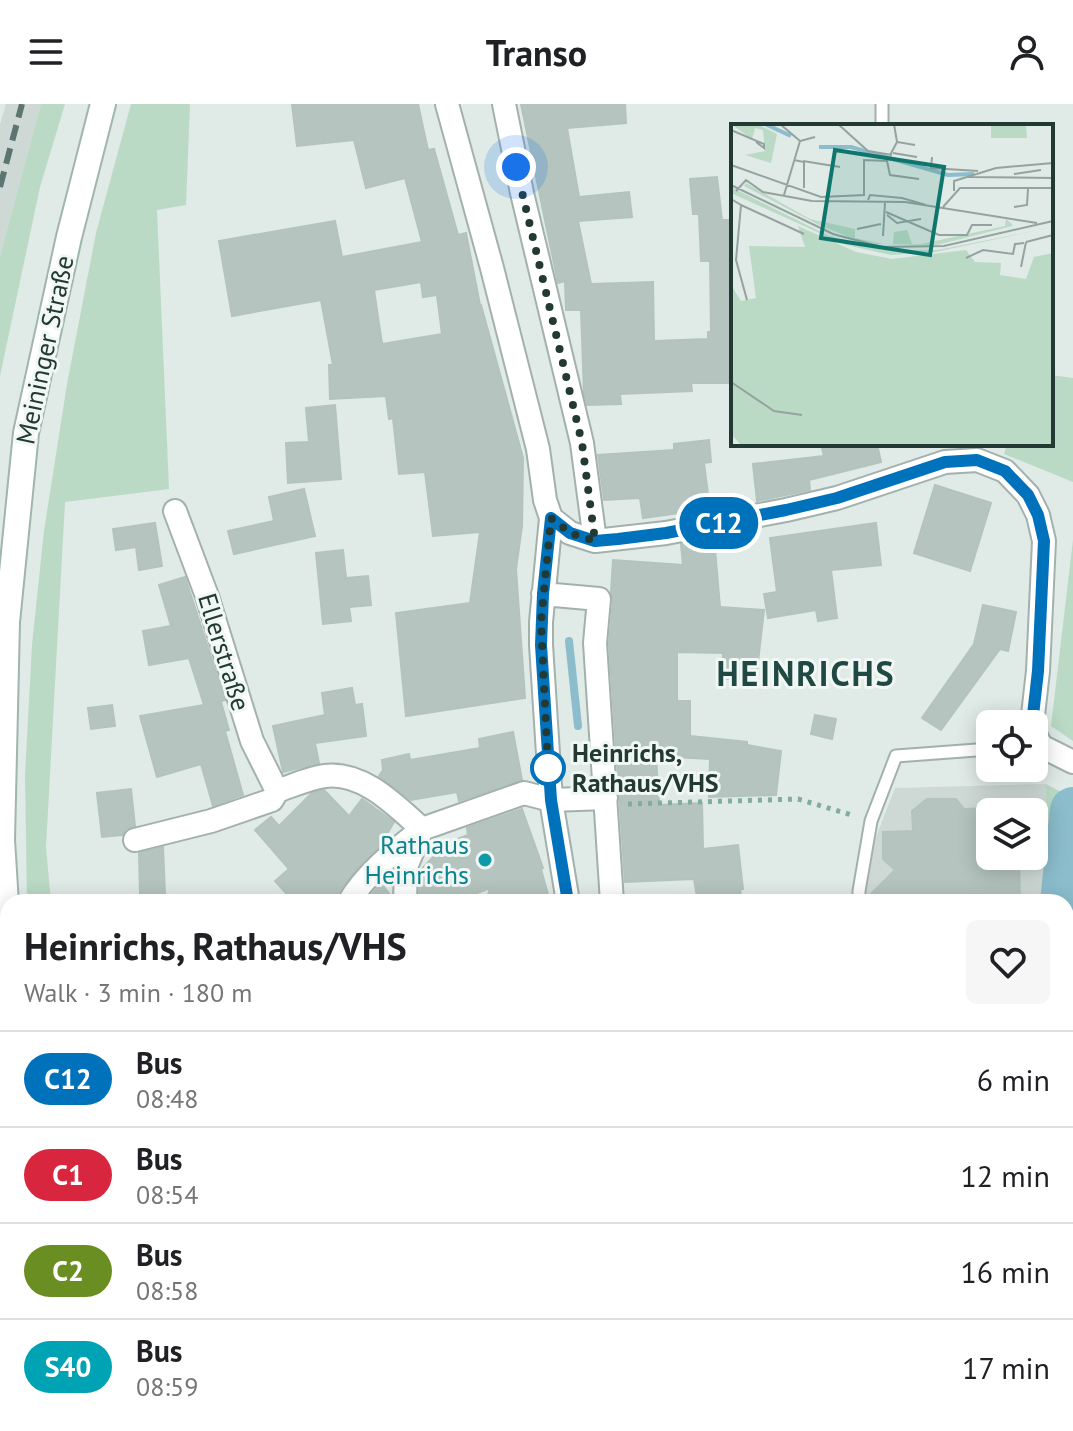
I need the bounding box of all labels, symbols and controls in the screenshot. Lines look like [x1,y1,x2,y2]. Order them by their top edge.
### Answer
text: Transo [486,29,587,76]
icon: menu [24,30,68,74]
icon: person [1005,30,1049,74]
inset map [731,124,1053,446]
your location [496,147,536,187]
street label: Meininger Straße [8,253,81,447]
line badge: C12 [673,497,765,549]
text: C12 [695,504,743,541]
street label: Ellerstraße [191,589,258,715]
district label: HEINRICHS [716,651,896,695]
map controls [976,710,1048,870]
button: locate [976,710,1048,782]
place label: Heinrichs, Rathaus/VHS [572,736,719,799]
marker: Heinrichs, Rathaus/VHS [531,751,565,785]
button: layers [976,798,1048,870]
place label: Rathaus Heinrichs [364,828,469,891]
marker: Rathaus Heinrichs [476,851,494,869]
button: heart [966,920,1050,1004]
text: Heinrichs, Rathaus/VHS [24,921,407,970]
text: Walk · 3 min · 180 m [24,976,252,1009]
text: Bus [136,1043,183,1082]
text: C12 [44,1060,92,1097]
text: 6 min [977,1060,1050,1099]
text: 08:48 [136,1082,198,1115]
text: Bus [136,1139,183,1178]
text: C1 [52,1156,84,1193]
text: 12 min [960,1156,1050,1195]
text: 08:54 [136,1178,198,1211]
text: Bus [136,1235,183,1274]
text: C2 [52,1252,84,1289]
text: 16 min [960,1252,1050,1291]
text: 08:58 [136,1274,198,1307]
text: Bus [136,1331,183,1370]
text: S40 [45,1348,91,1385]
text: 17 min [962,1348,1050,1387]
text: 08:59 [136,1370,198,1403]

